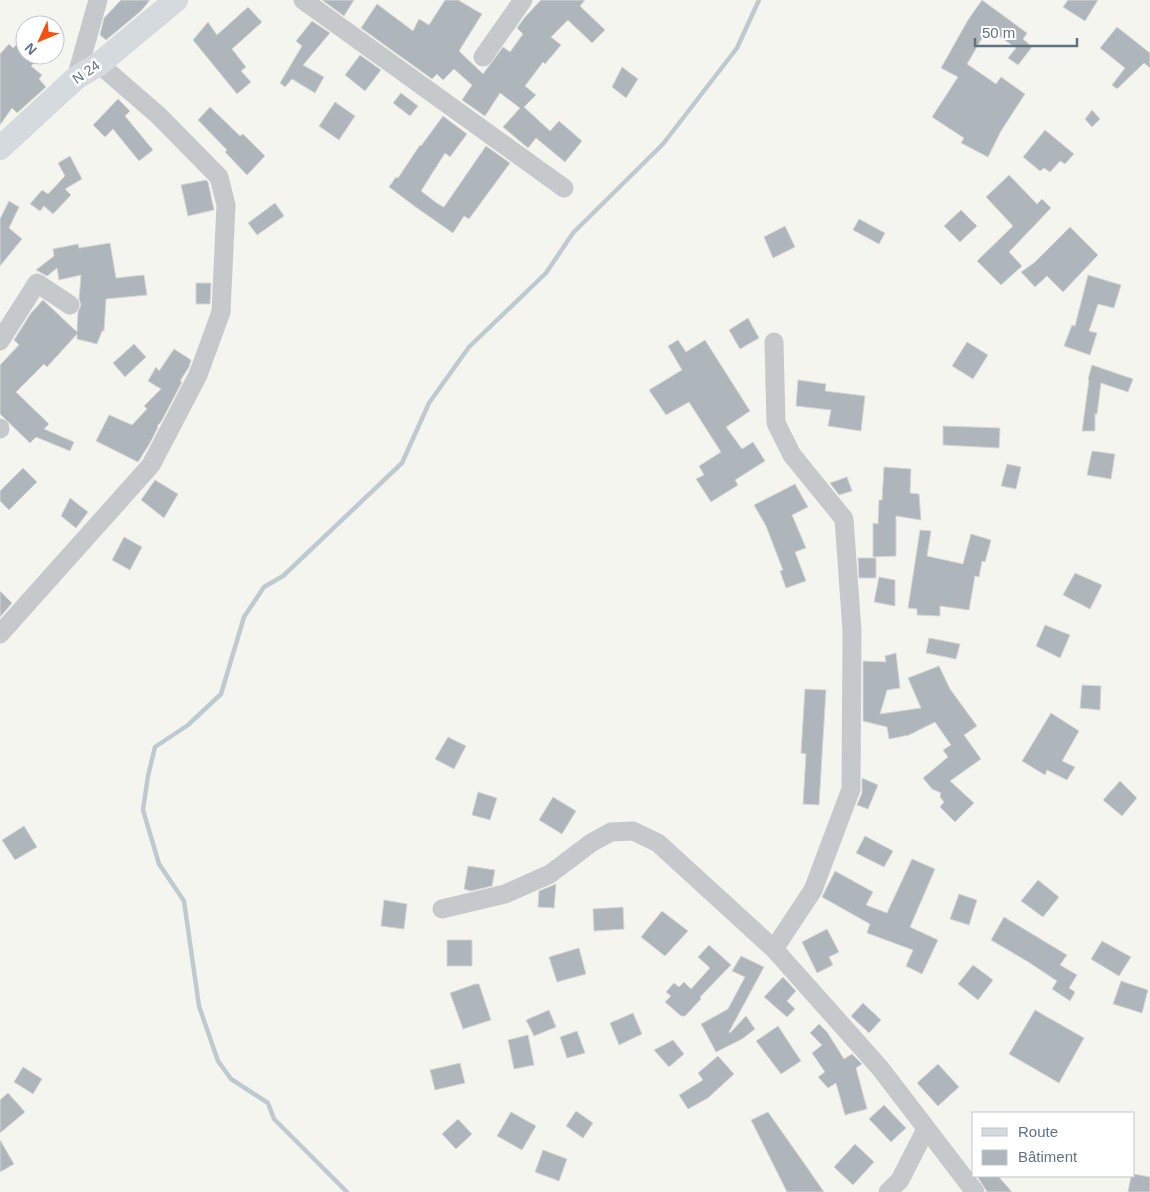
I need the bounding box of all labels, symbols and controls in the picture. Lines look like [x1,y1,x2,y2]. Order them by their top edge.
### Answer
north arrow [15,15,65,65]
scale bar [975,15,1078,47]
text: 50 m [982,24,1015,41]
text: N [21,40,40,58]
street label: N 24 [69,57,103,87]
legend [972,1112,1135,1177]
text: Route [1018,1123,1058,1140]
text: Bâtiment [1018,1148,1078,1165]

